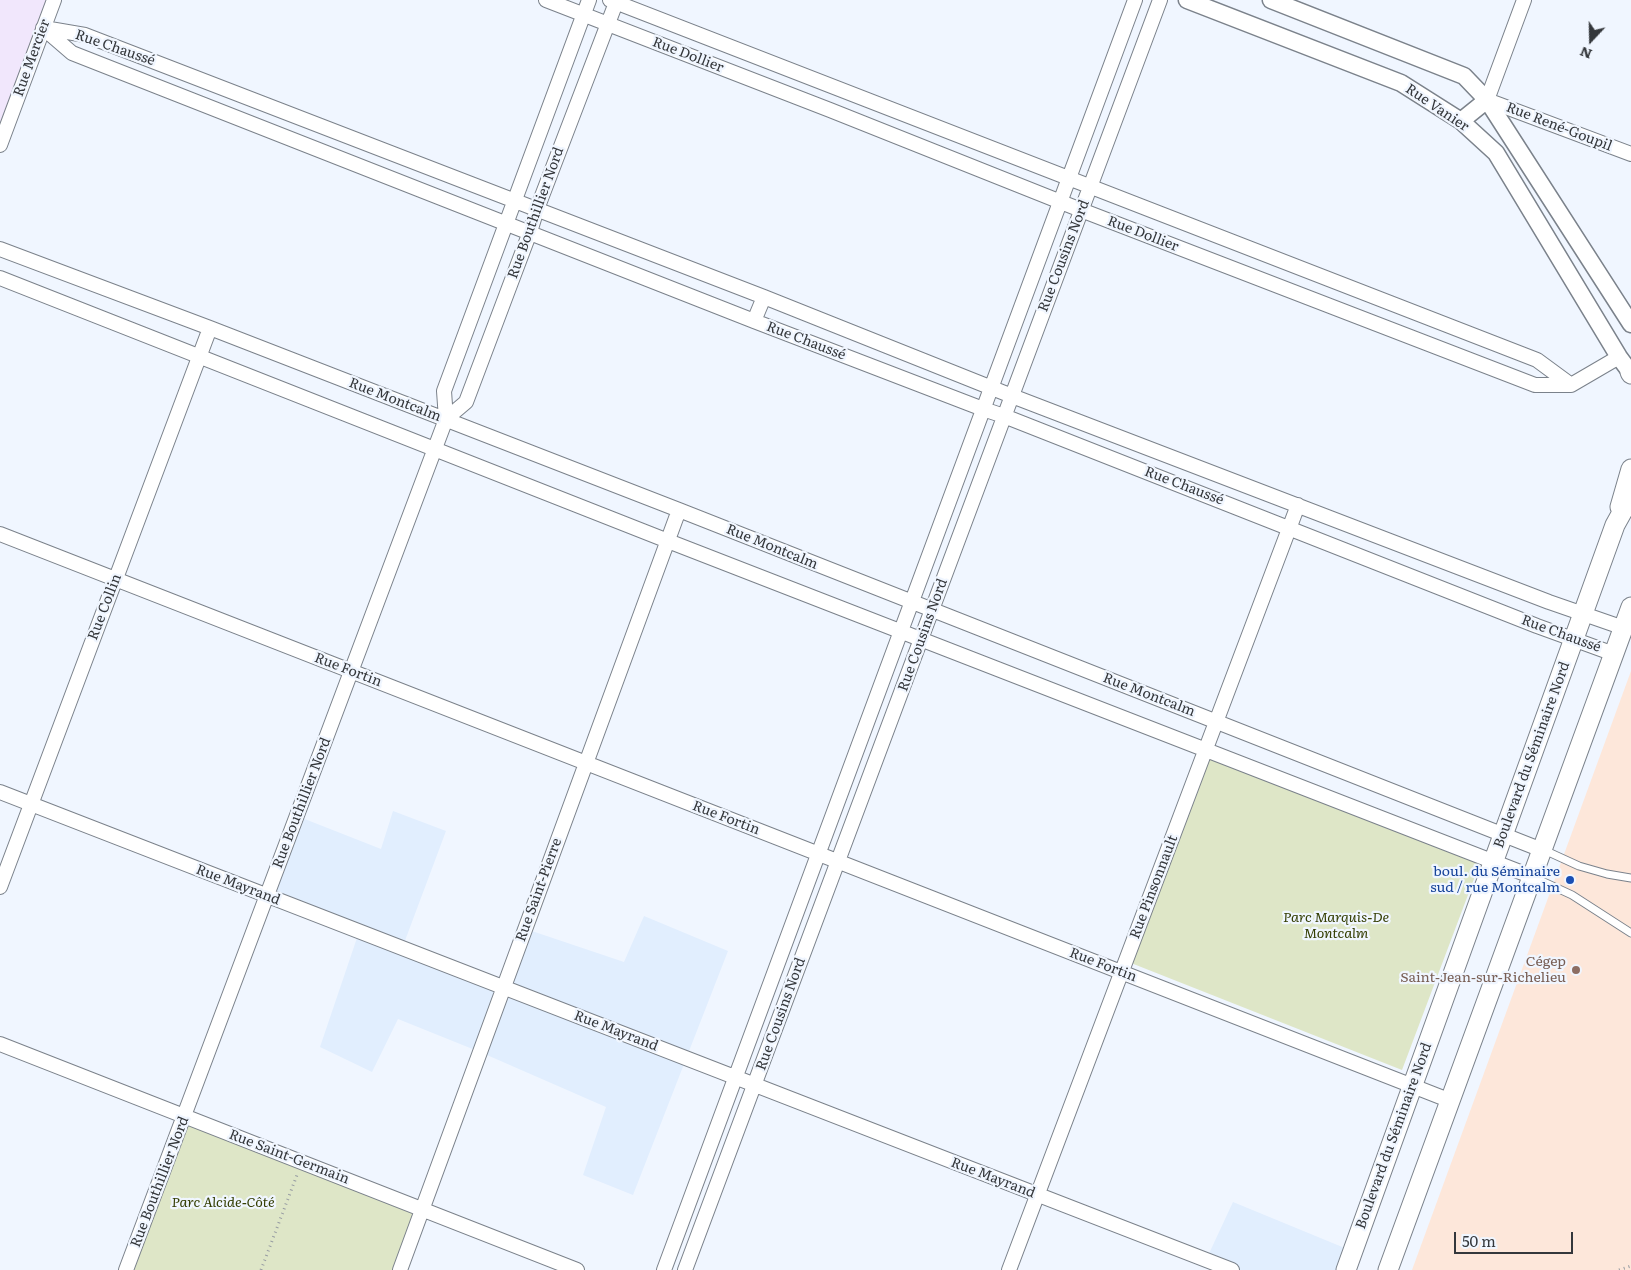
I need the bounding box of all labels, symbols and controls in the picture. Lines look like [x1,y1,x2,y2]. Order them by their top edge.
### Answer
north arrow [1566,15,1616,65]
street label: Rue Mercier [10,17,54,99]
street label: Rue Chaussé [73,26,157,70]
street label: Rue Dollier [650,34,726,76]
text: N [1577,43,1595,65]
street label: Rue Vanier [1402,81,1472,135]
street label: Rue René-Goupil [1504,99,1614,155]
street label: Rue Bouthillier Nord [504,145,568,281]
street label: Rue Cousins Nord [1035,198,1093,314]
street label: Rue Dollier [1105,213,1181,255]
street label: Rue Chaussé [764,318,848,364]
street label: Rue Montcalm [346,375,444,425]
street label: Rue Chaussé [1142,463,1226,509]
street label: Rue Montcalm [724,521,820,573]
street label: Rue Collin [85,572,125,642]
street label: Rue Cousins Nord [895,576,951,694]
street label: Rue Chaussé [1519,612,1603,656]
street label: Rue Fortin [312,649,384,691]
street label: Boulevard du Séminaire Nord [1490,660,1574,850]
street label: Rue Montcalm [1100,670,1198,720]
street label: Rue Bouthillier Nord [269,735,335,871]
street label: Rue Fortin [690,797,762,839]
street label: Rue Pinsonnault [1126,833,1182,941]
street label: Rue Saint-Pierre [512,836,566,944]
street label: Rue Mayrand [194,861,282,909]
place label: boul. du Séminaire sud / rue Montcalm [1430,864,1560,896]
marker: boul. du Séminaire sud / rue Montcalm [1564,874,1576,886]
park label: Parc Marquis-De Montcalm [1283,910,1389,942]
street label: Rue Fortin [1067,944,1139,986]
place label: Cégep Saint-Jean-sur-Richelieu [1400,954,1566,986]
street label: Rue Cousins Nord [753,955,809,1073]
marker: Cégep Saint-Jean-sur-Richelieu [1570,964,1582,976]
street label: Rue Mayrand [572,1007,660,1055]
street label: Boulevard du Séminaire Nord [1352,1041,1436,1231]
street label: Rue Bouthillier Nord [127,1114,193,1250]
street label: Rue Saint-Germain [226,1126,352,1188]
street label: Rue Mayrand [949,1154,1037,1202]
park label: Parc Alcide-Côté [171,1195,275,1211]
scale bar [1456,1222,1575,1254]
text: 50 m [1462,1229,1496,1252]

